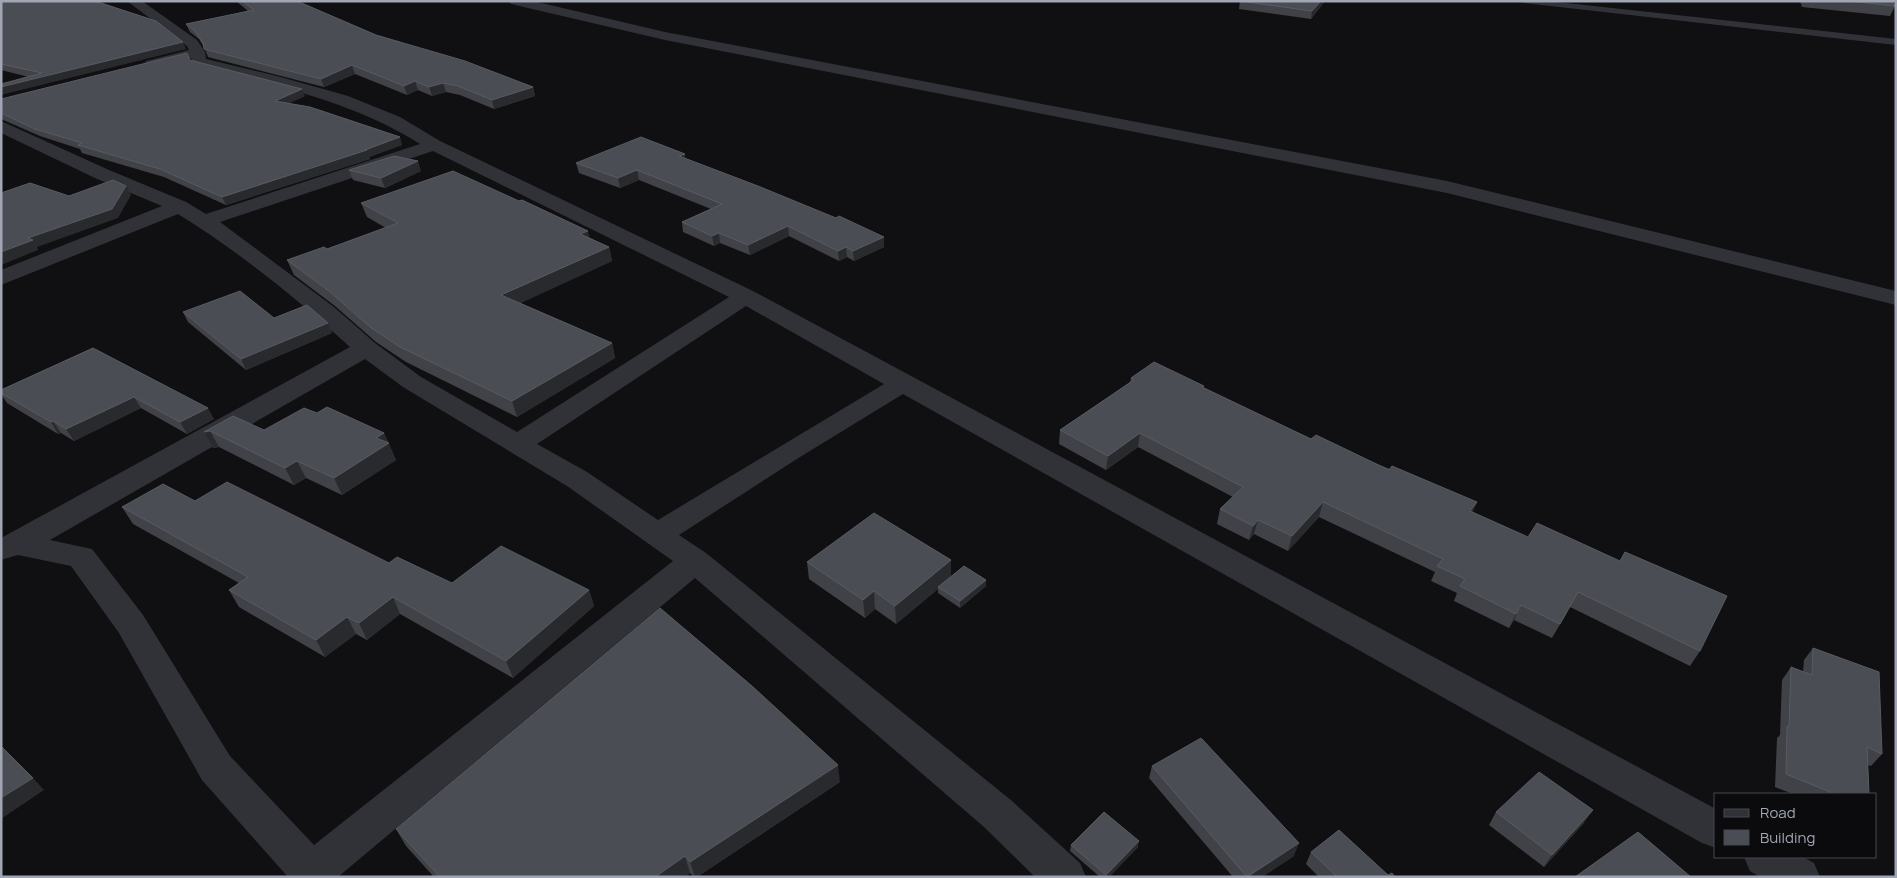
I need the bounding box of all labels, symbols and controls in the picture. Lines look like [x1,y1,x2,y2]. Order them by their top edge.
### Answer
legend [1714,793,1877,858]
text: Road [1760,802,1796,823]
text: Building [1760,827,1815,848]

